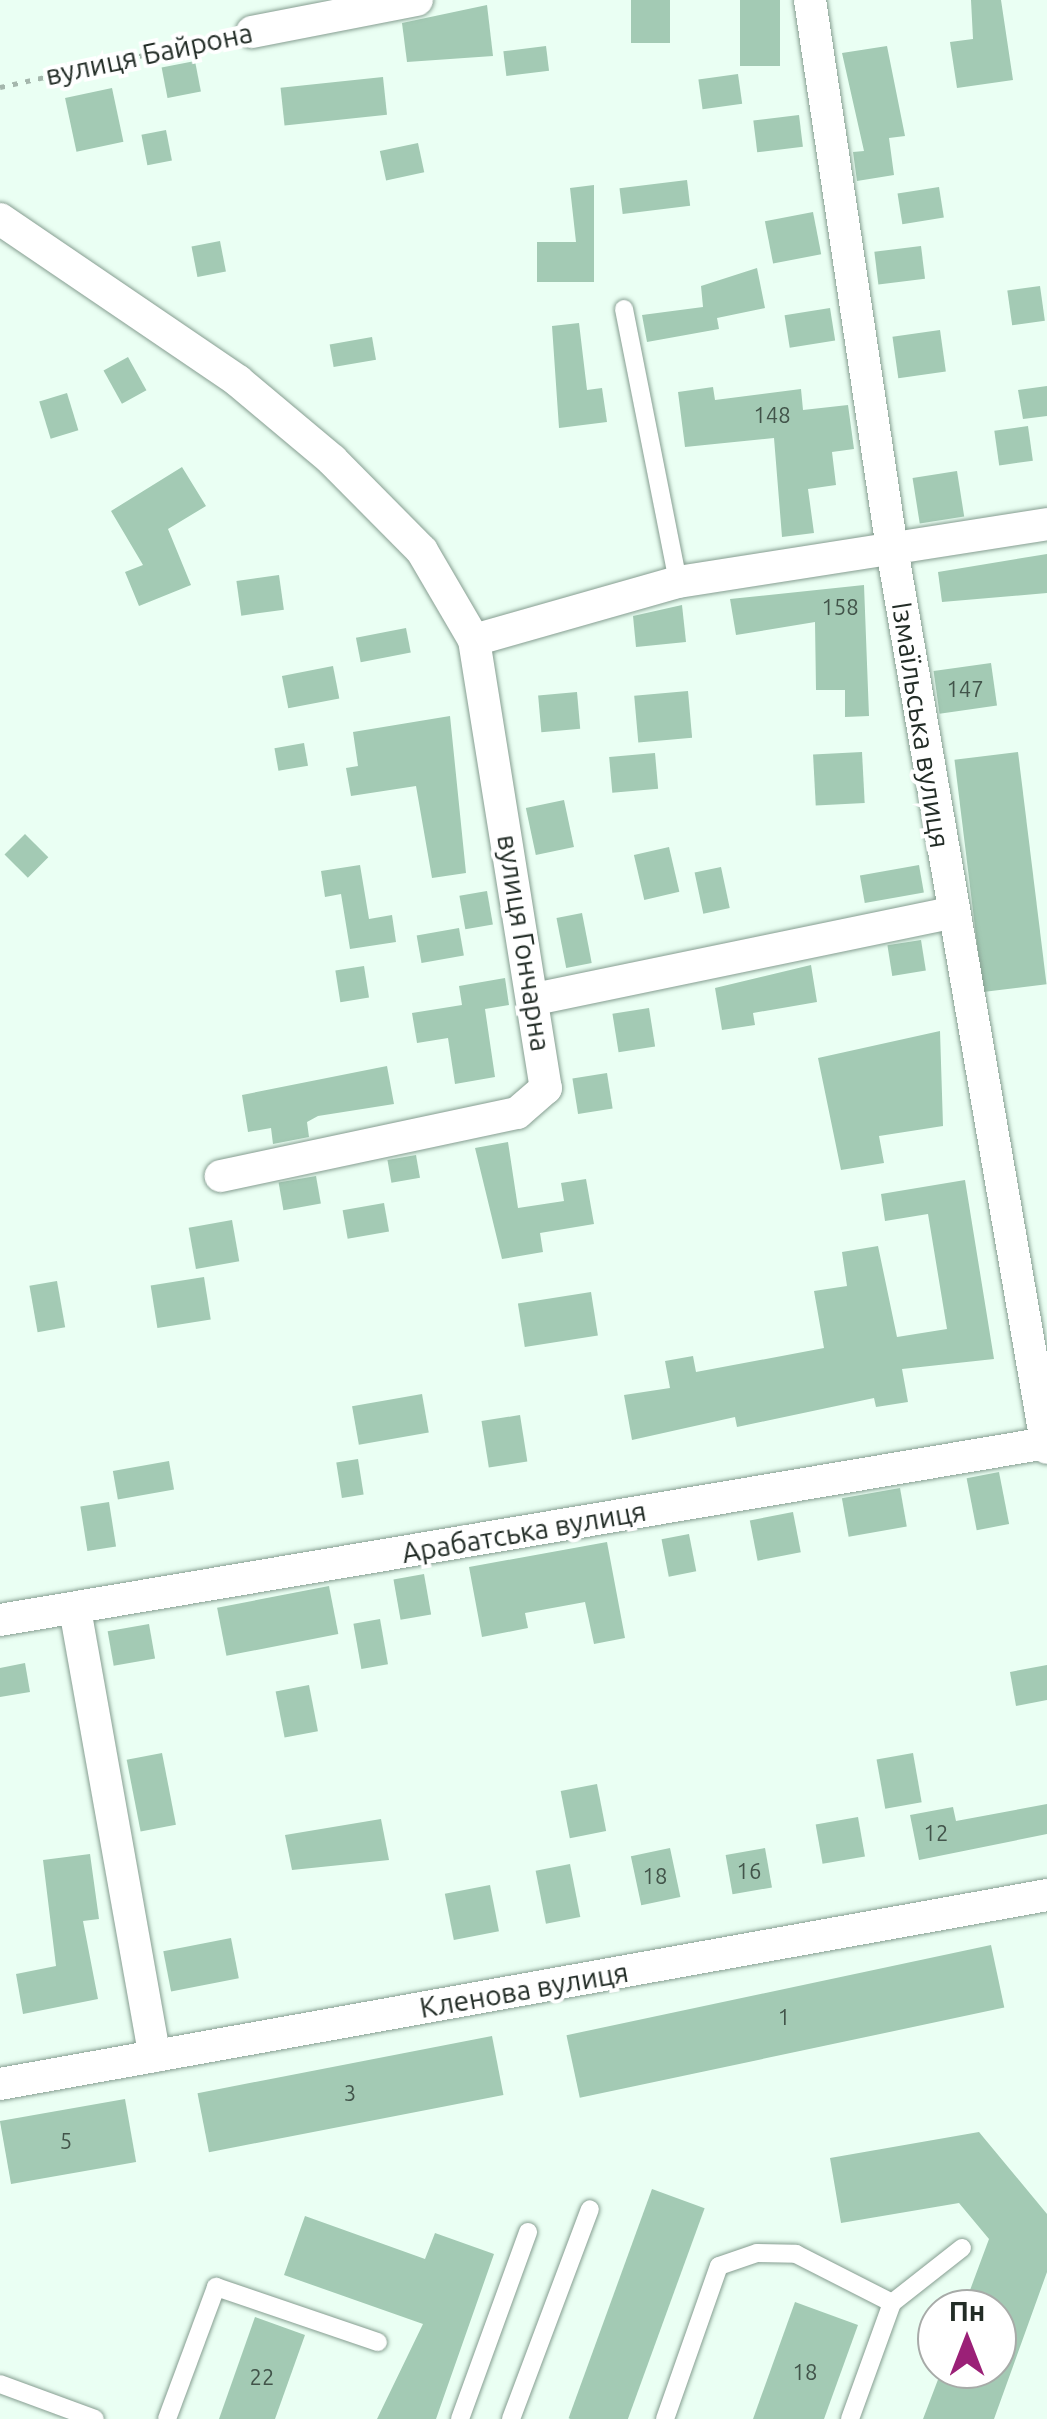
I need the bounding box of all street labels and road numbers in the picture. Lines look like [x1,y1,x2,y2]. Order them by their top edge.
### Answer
street label: вулиця Байрона [42,16,256,92]
street label: Ізмаїльська вулиця [885,600,957,850]
street label: вулиця Гончарна [490,832,558,1054]
street label: Арабатська вулиця [399,1494,649,1570]
street label: Кленова вулиця [417,1955,631,2025]

